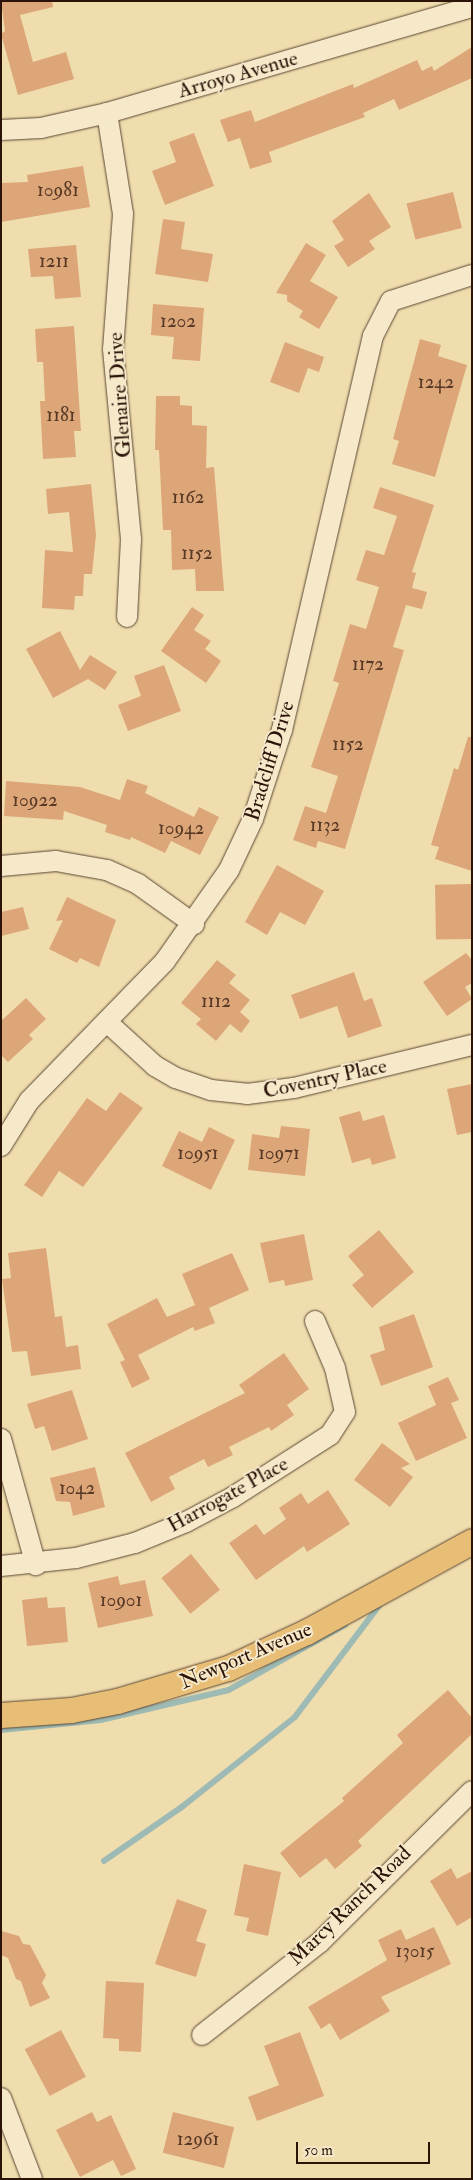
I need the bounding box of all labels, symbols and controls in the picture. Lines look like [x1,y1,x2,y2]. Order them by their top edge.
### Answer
street label: Arroyo Avenue [175,46,301,104]
house number: 10981 [37,180,79,202]
house number: 1211 [39,251,69,273]
house number: 1202 [160,311,196,333]
street label: Glenaire Drive [103,331,137,459]
house number: 1242 [418,372,454,394]
house number: 1181 [46,405,76,427]
house number: 1162 [172,487,204,509]
house number: 1152 [181,543,213,565]
house number: 1172 [352,654,384,676]
street label: Bradcliff Drive [240,698,300,824]
house number: 1152 [332,734,364,756]
house number: 10922 [12,790,58,812]
house number: 1132 [310,815,340,837]
house number: 10942 [158,818,204,840]
house number: 1112 [201,991,231,1013]
street label: Coventry Place [261,1054,389,1104]
house number: 10951 [177,1143,219,1165]
house number: 10971 [258,1143,300,1165]
street label: Harrogate Place [163,1451,293,1539]
house number: 1042 [59,1478,95,1500]
house number: 10901 [100,1590,142,1612]
street label: Newport Avenue [176,1617,316,1695]
street label: Marcy Ranch Road [283,1841,417,1971]
house number: 13015 [396,1941,434,1963]
house number: 12961 [177,2129,219,2151]
scale bar [298,2132,432,2164]
text: 50 m [304,2141,333,2160]

